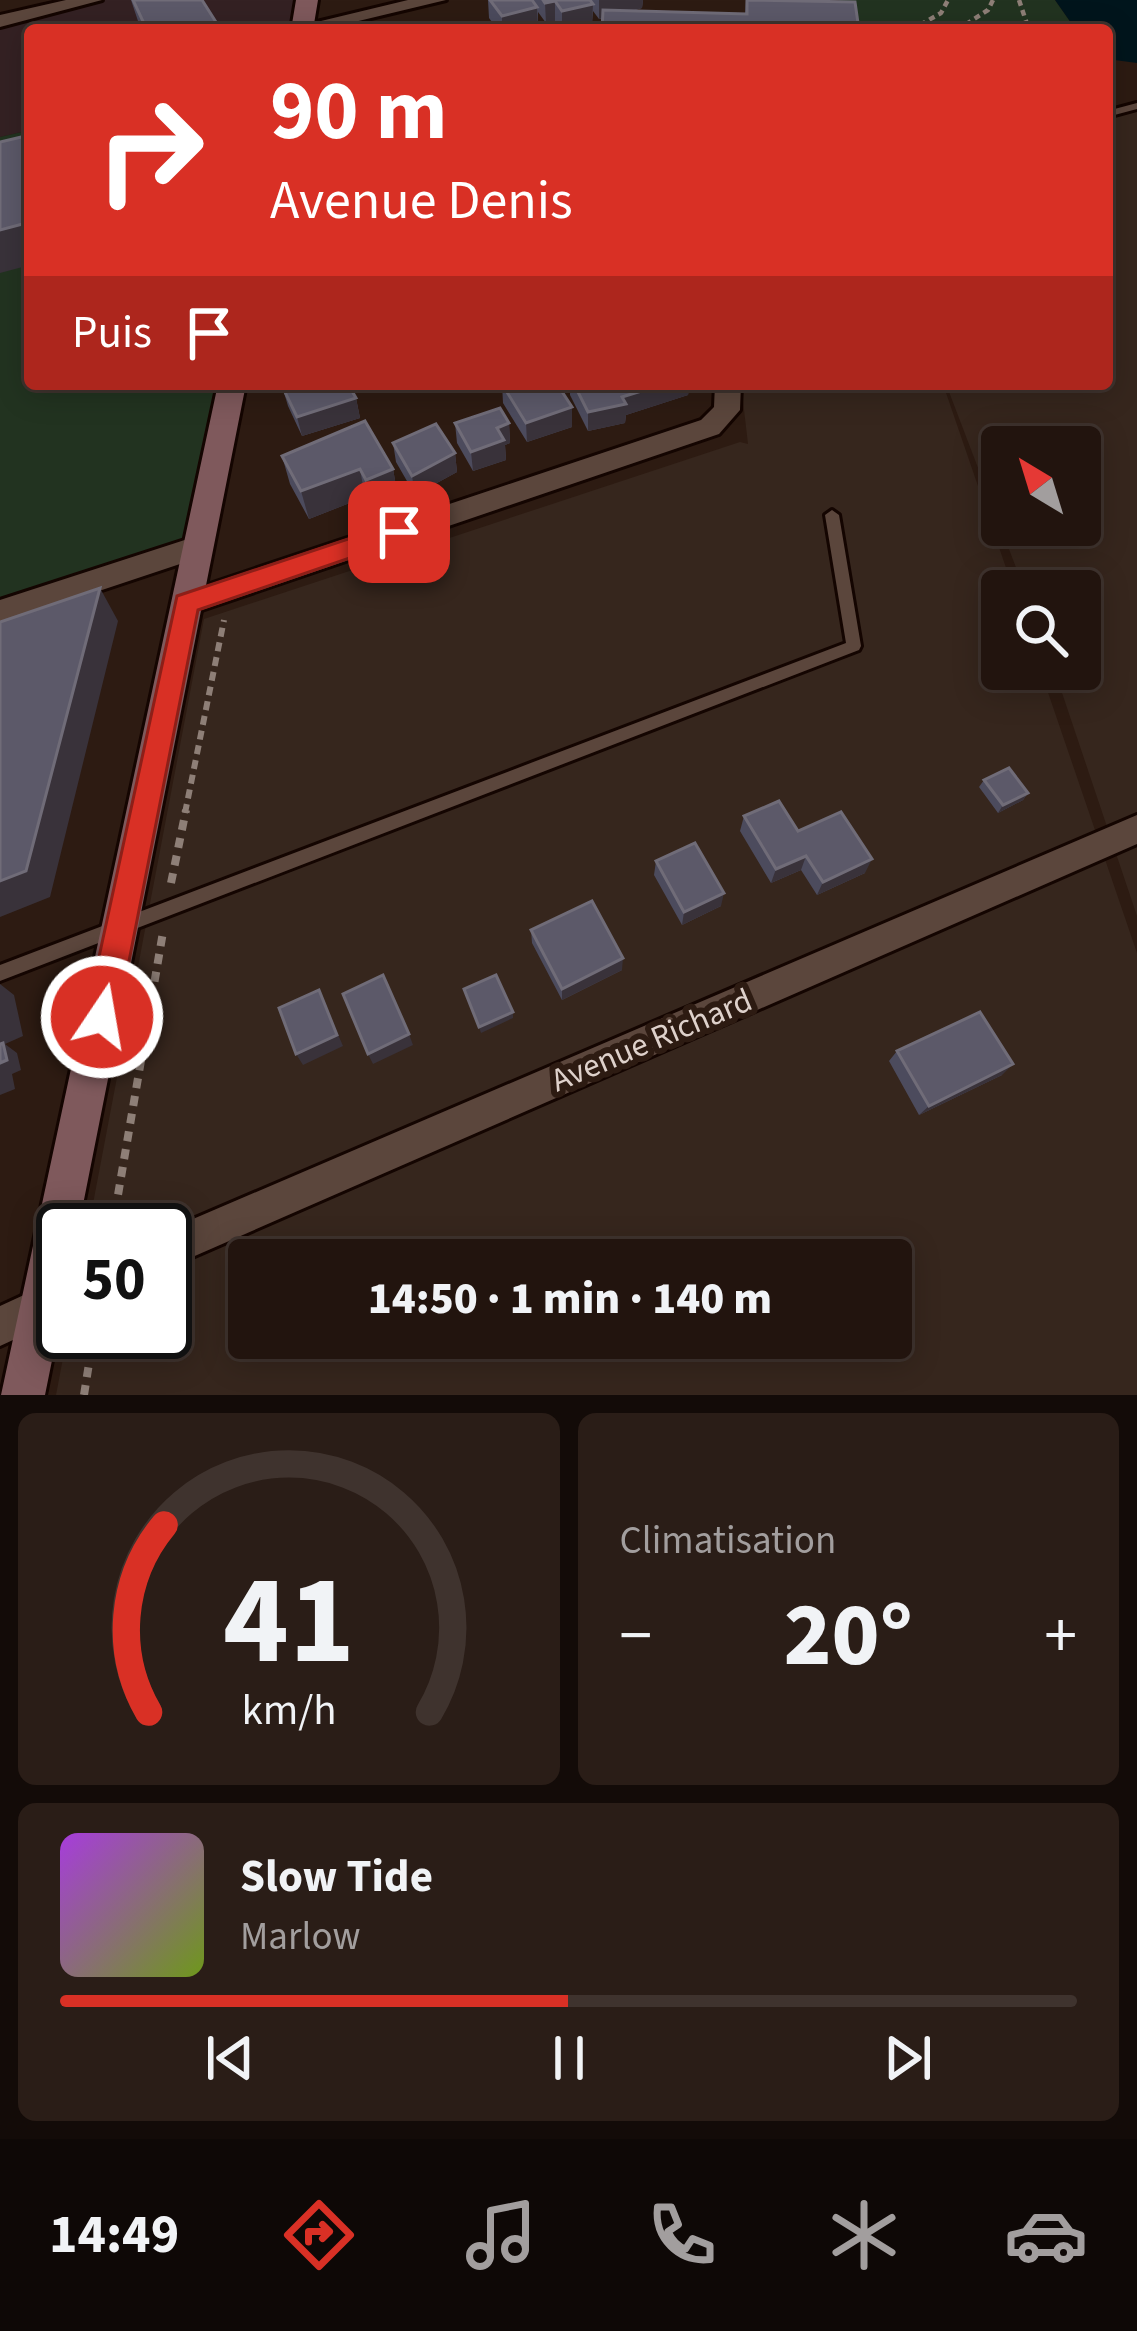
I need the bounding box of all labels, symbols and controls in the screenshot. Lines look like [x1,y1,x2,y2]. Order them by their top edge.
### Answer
text: 90 m [270,52,448,172]
icon: right [72,72,228,228]
text: Avenue Denis [270,163,573,240]
icon: arrive [176,300,242,366]
text: Puis [72,301,152,365]
north arrow [981,426,1101,546]
map controls [981,426,1101,690]
pin [348,481,450,583]
icon: arrive [366,499,432,565]
button: search [981,570,1101,690]
position arrow [39,954,165,1080]
street label: Avenue Richard [544,977,759,1104]
speed limit sign: 50 [36,1203,192,1359]
text: 14:50 · 1 min · 140 m [368,1267,772,1331]
text: Climatisation [620,1513,836,1569]
text: 41 [223,1533,355,1711]
text: 20° [783,1572,913,1700]
text: − [620,1589,652,1683]
text: + [1044,1589,1077,1683]
text: km/h [241,1680,336,1741]
text: Slow Tide [240,1845,433,1909]
text: Marlow [240,1909,361,1965]
icon: previous [197,2025,263,2091]
icon: pause [536,2025,602,2091]
icon: next [875,2025,941,2091]
icon: directions [277,2193,361,2277]
icon: music [459,2193,543,2277]
icon: phone [640,2193,724,2277]
icon: climate [822,2193,906,2277]
icon: car [1004,2193,1088,2277]
text: 14:49 [49,2197,179,2274]

